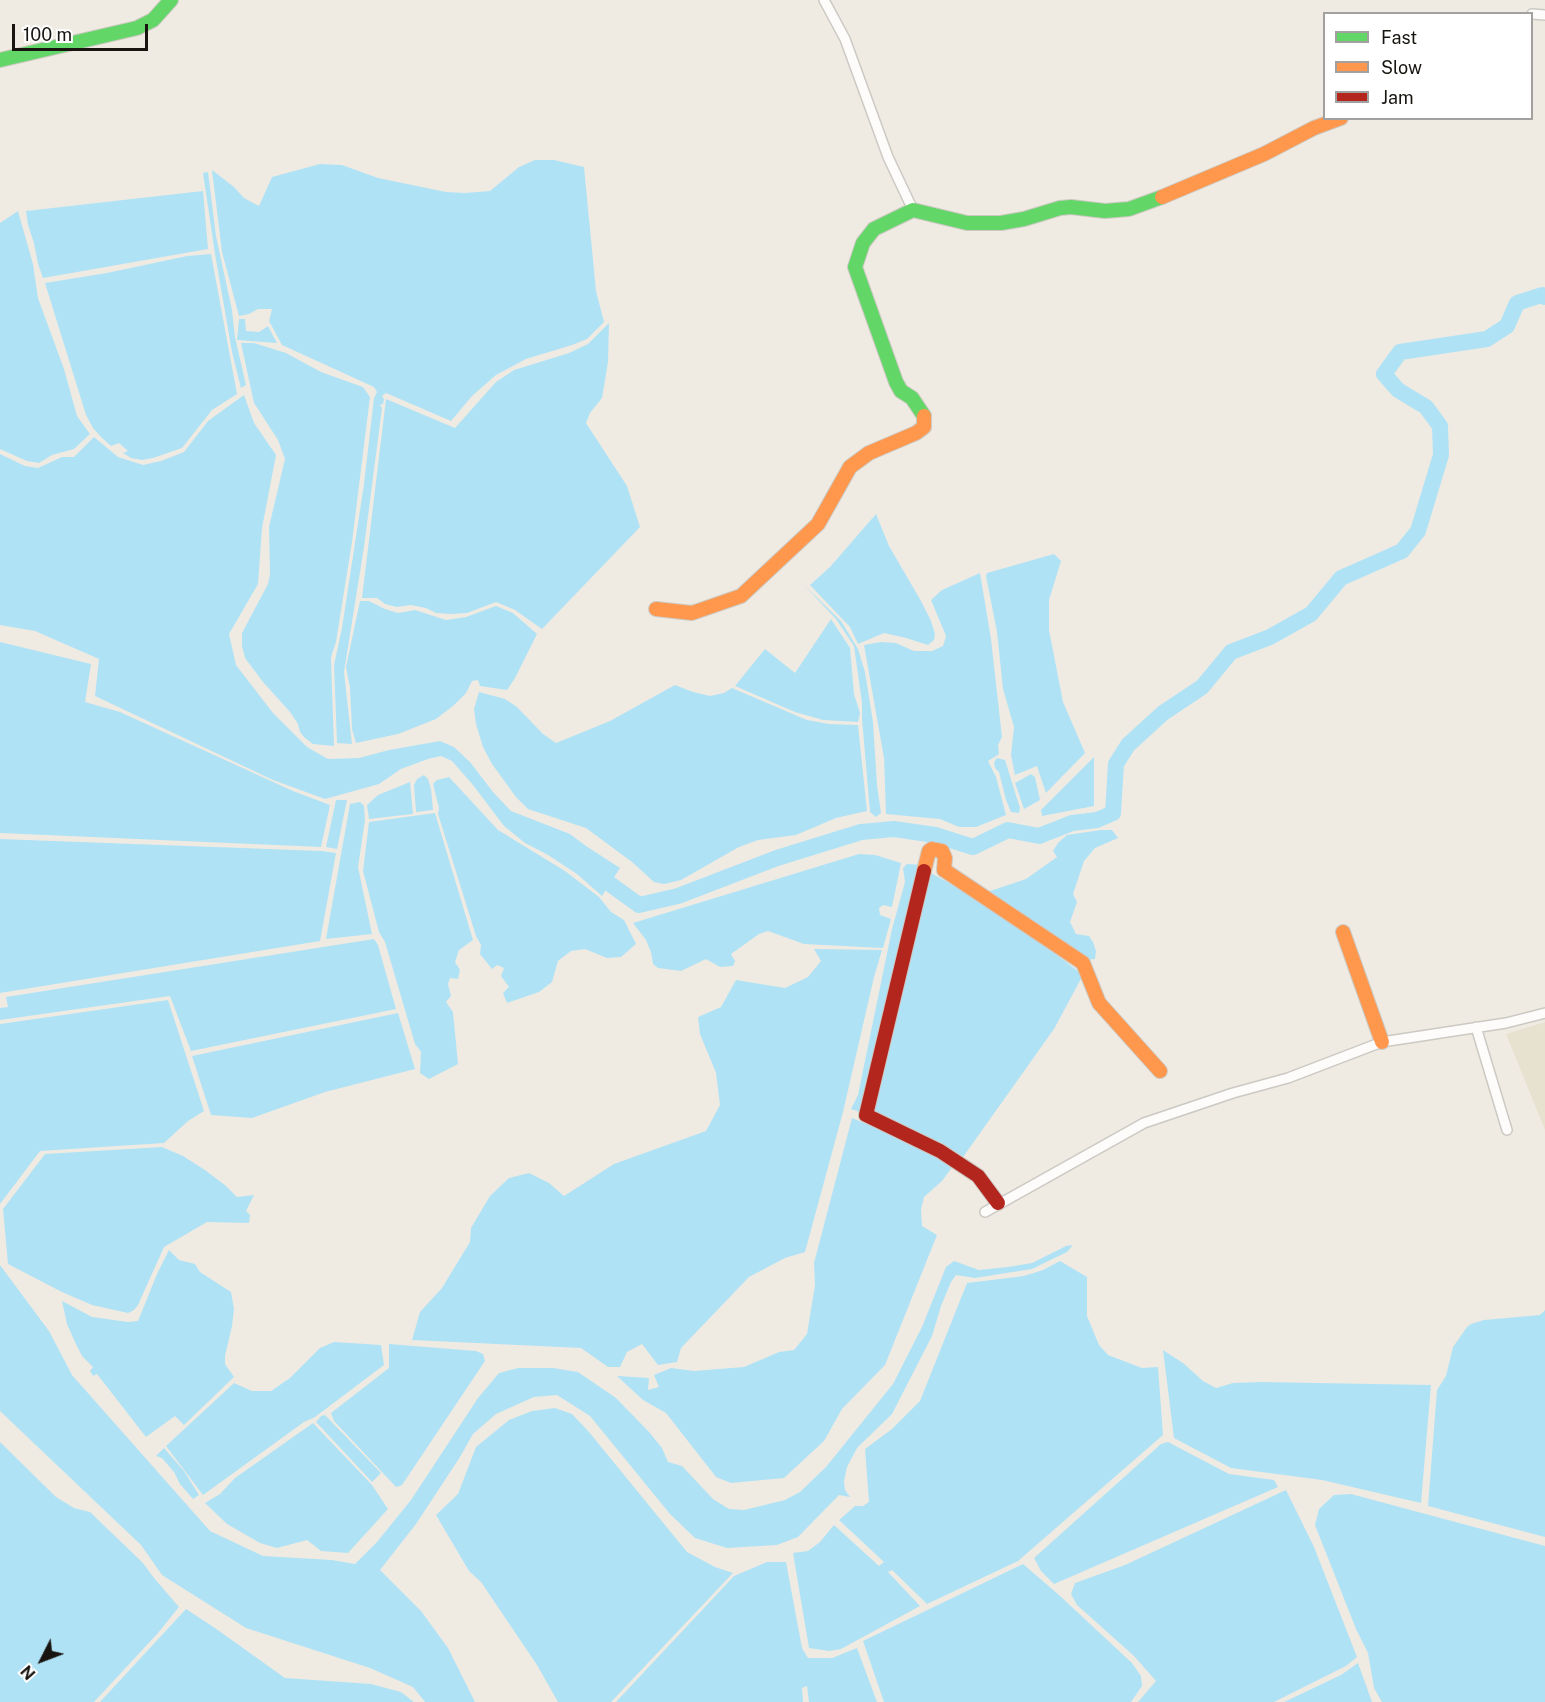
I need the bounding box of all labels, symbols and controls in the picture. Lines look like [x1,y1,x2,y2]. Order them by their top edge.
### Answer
scale bar [15,12,152,50]
legend [1323,12,1533,120]
text: 100 m [23,24,72,45]
text: Fast [1381,27,1417,48]
text: Slow [1381,57,1422,78]
text: Jam [1381,87,1414,108]
north arrow [12,1630,72,1690]
text: N [17,1661,40,1683]

